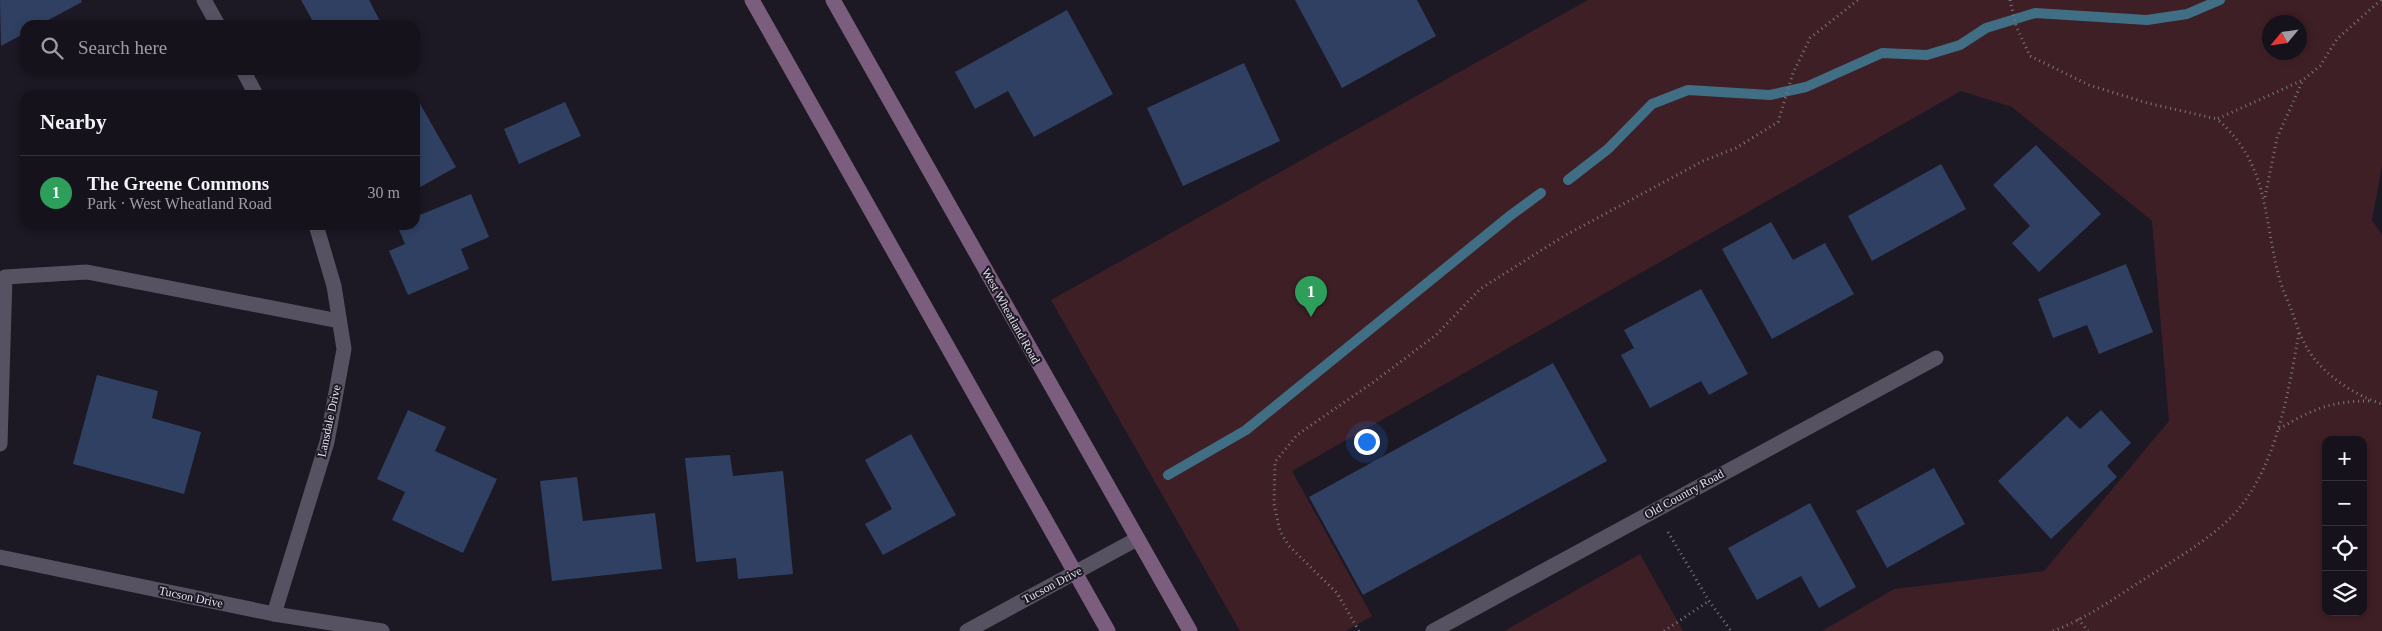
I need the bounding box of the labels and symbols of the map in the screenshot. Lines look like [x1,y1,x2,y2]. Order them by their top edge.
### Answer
north arrow [2262,15,2307,60]
street label: West Wheatland Road [979,266,1043,366]
pin: 1 [1295,276,1327,317]
street label: Lansdale Drive [314,384,344,458]
your location [1354,429,1380,455]
street label: Old Country Road [1642,466,1726,522]
street label: Tucson Drive [1020,564,1084,606]
street label: Tucson Drive [158,583,224,611]

